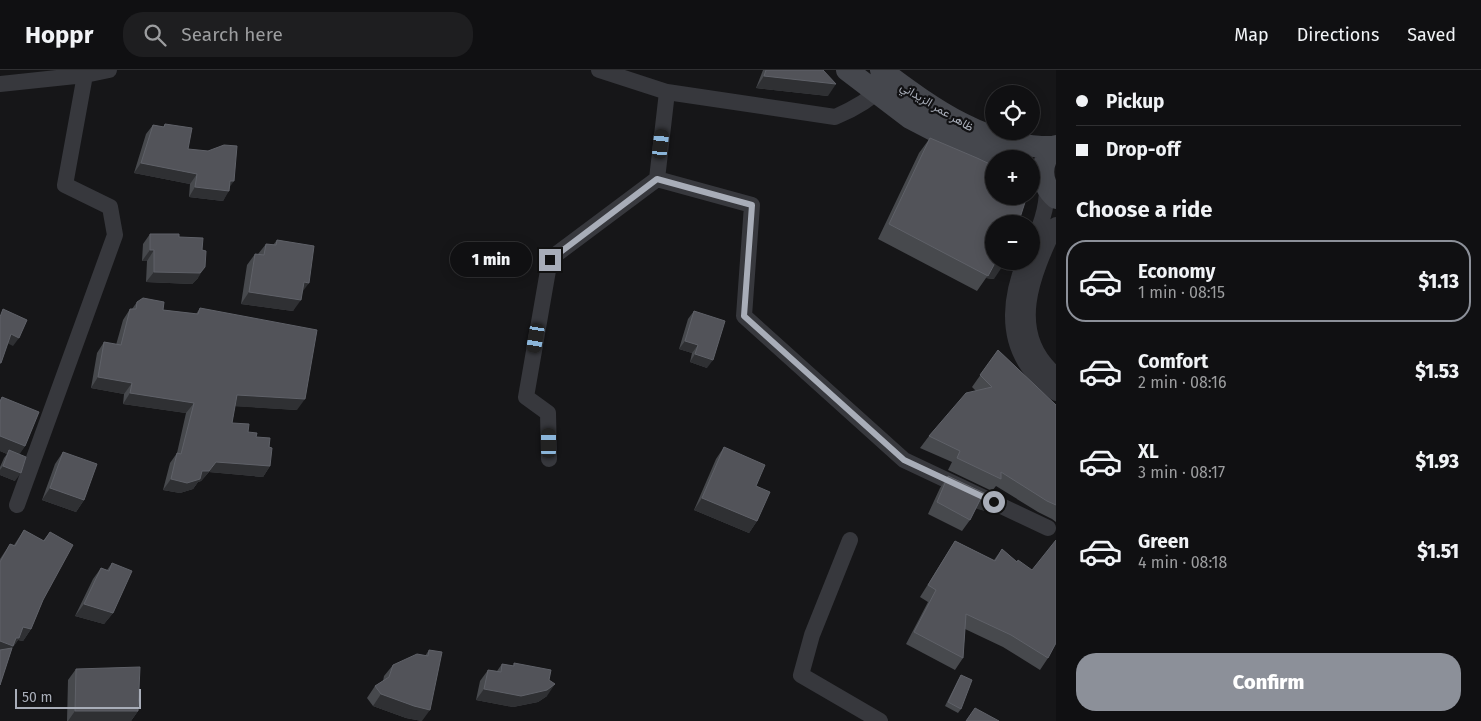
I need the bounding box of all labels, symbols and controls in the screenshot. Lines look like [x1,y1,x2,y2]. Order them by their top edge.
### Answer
search box [123,12,473,57]
text: Hoppr [25,21,93,49]
icon: search [141,21,169,49]
text: Search here [181,23,283,46]
text: Map [1234,24,1269,46]
text: Directions [1297,24,1379,46]
text: Saved [1407,24,1456,46]
street label: ظاهر عمر الزيداني [896,80,976,137]
map controls [985,85,1040,270]
button: locate [985,85,1040,140]
text: Pickup [1106,90,1164,113]
car [651,128,670,160]
text: Drop-off [1106,138,1180,161]
button: + [985,150,1040,205]
text: Choose a ride [1076,196,1212,223]
button: − [985,215,1040,270]
callout: 1 min [450,242,532,278]
route end [539,249,561,271]
text: 1 min [472,250,510,269]
icon: car [1078,259,1123,304]
text: Economy [1138,260,1215,283]
text: $1.13 [1419,270,1459,293]
text: 1 min · 08:15 [1138,283,1225,302]
car [526,322,545,354]
icon: car [1078,349,1123,394]
text: Comfort [1138,350,1208,373]
text: $1.53 [1415,360,1459,383]
text: 2 min · 08:16 [1138,373,1226,392]
car [541,428,556,458]
icon: car [1078,439,1123,484]
text: XL [1138,440,1159,463]
text: $1.93 [1416,450,1459,473]
text: 3 min · 08:17 [1138,463,1225,482]
route start [983,491,1005,513]
icon: car [1078,529,1123,574]
text: Green [1138,530,1189,553]
text: $1.51 [1417,540,1459,563]
text: 4 min · 08:18 [1138,553,1227,572]
button: Confirm [1076,653,1461,711]
scale bar [15,686,141,709]
text: 50 m [22,689,53,706]

